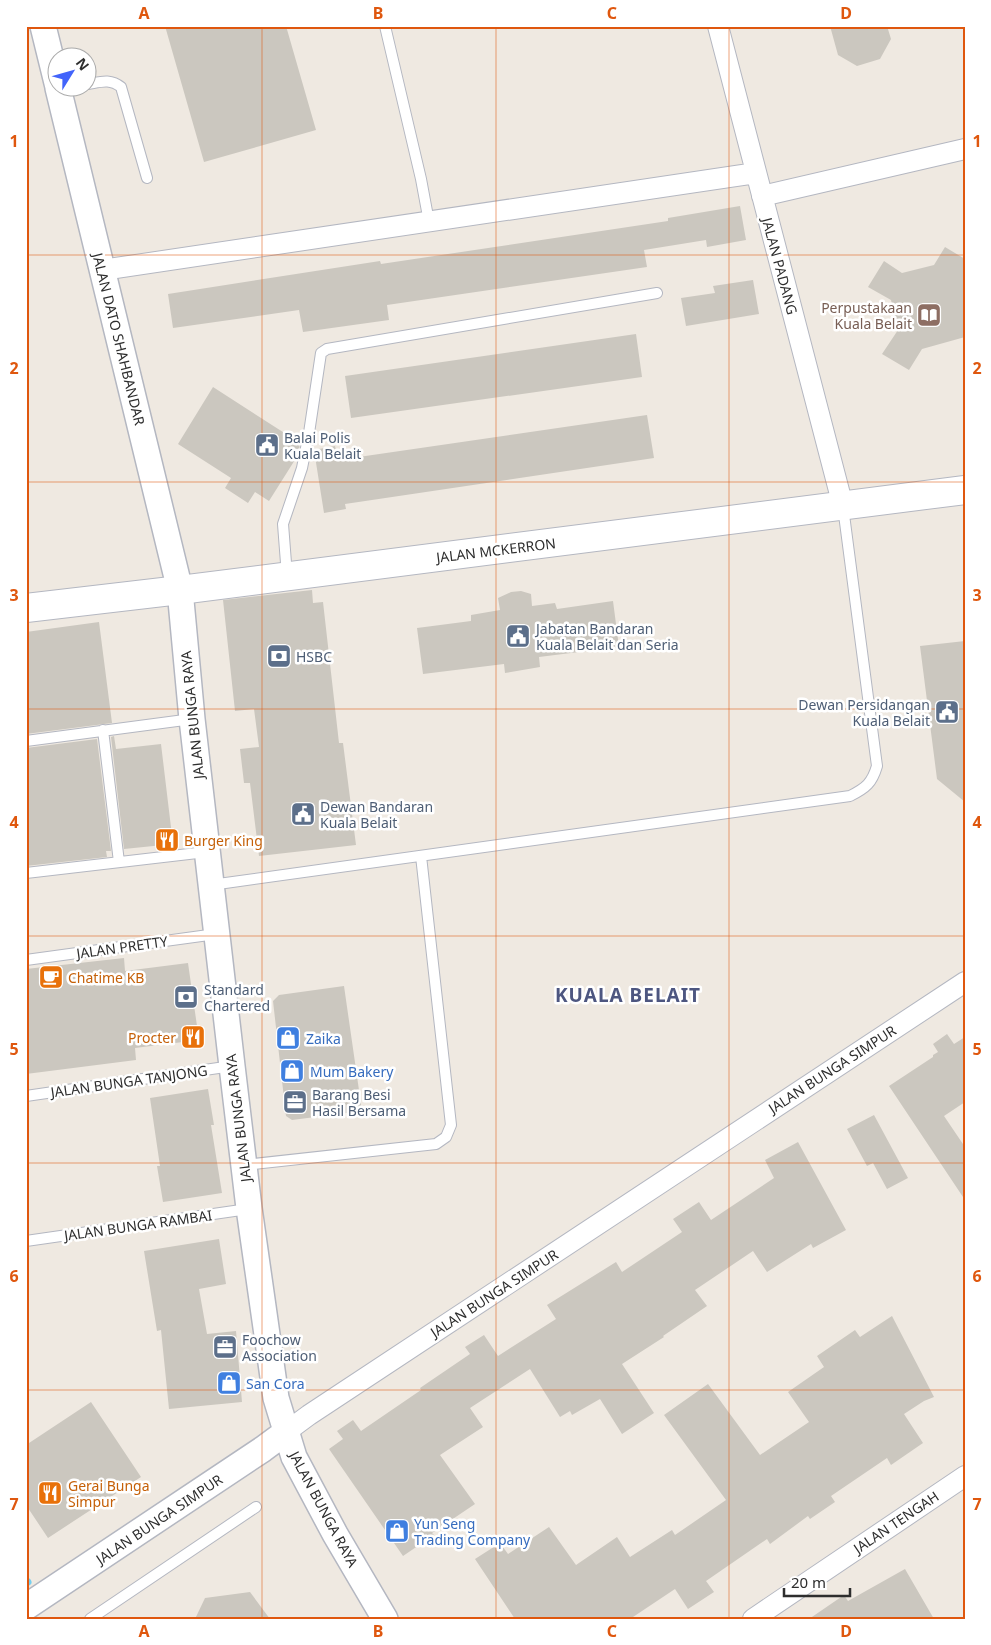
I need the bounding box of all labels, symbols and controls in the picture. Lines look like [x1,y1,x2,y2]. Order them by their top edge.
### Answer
text: A [138,2,150,24]
text: B [373,2,383,24]
text: C [607,2,617,24]
text: D [840,2,852,24]
north arrow [48,48,98,98]
text: N [72,54,94,74]
text: 1 [9,130,19,152]
text: 1 [972,130,982,152]
street label: JALAN PADANG [757,213,802,317]
street label: JALAN DATO SHAHBANDAR [88,249,150,427]
place label: Perpustakaan Kuala Belait [821,298,912,333]
library icon: Perpustakaan Kuala Belait [916,302,942,328]
text: 2 [9,357,19,379]
text: 2 [972,357,982,379]
place label: Balai Polis Kuala Belait [284,428,361,463]
public building icon: Balai Polis Kuala Belait [254,432,280,458]
street label: JALAN MCKERRON [433,533,557,567]
text: 3 [9,584,19,606]
text: 3 [972,584,982,606]
place label: Jabatan Bandaran Kuala Belait dan Seria [534,619,679,654]
public building icon: Jabatan Bandaran Kuala Belait dan Seria [505,623,531,649]
bank icon: HSBC [266,643,292,669]
place label: HSBC [296,647,332,666]
street label: JALAN BUNGA RAYA [176,650,208,782]
place label: Dewan Persidangan Kuala Belait [798,695,930,730]
public building icon: Dewan Persidangan Kuala Belait [934,699,960,725]
place label: Dewan Bandaran Kuala Belait [320,797,433,832]
public building icon: Dewan Bandaran Kuala Belait [290,801,316,827]
text: 4 [9,811,19,833]
text: 4 [972,811,982,833]
restaurant icon: Burger King [154,827,180,853]
place label: Burger King [184,831,263,850]
street label: JALAN PRETTY [73,931,169,963]
cafe icon: Chatime KB [38,964,64,990]
place label: Chatime KB [68,968,144,987]
place label: Standard Chartered [204,980,270,1015]
district label: KUALA BELAIT [555,982,701,1008]
bank icon: Standard Chartered [173,984,199,1010]
street label: JALAN BUNGA SIMPUR [763,1020,900,1119]
restaurant icon: Procter [180,1024,206,1050]
shop icon: Zaika [275,1025,301,1051]
place label: Procter [128,1028,176,1047]
place label: Zaika [306,1029,341,1048]
text: 5 [9,1038,19,1060]
text: 5 [972,1038,982,1060]
street label: JALAN BUNGA RAYA [221,1053,256,1185]
shop icon: Mum Bakery [279,1058,305,1084]
street label: JALAN BUNGA TANJONG [47,1061,209,1102]
place label: Mum Bakery [310,1062,394,1081]
place label: Barang Besi Hasil Bersama [312,1085,406,1120]
office icon: Barang Besi Hasil Bersama [282,1089,308,1115]
street label: JALAN BUNGA RAMBAI [61,1205,213,1245]
street label: JALAN BUNGA SIMPUR [425,1244,562,1343]
text: 6 [9,1265,19,1287]
text: 6 [972,1265,982,1287]
place label: Foochow Association [242,1330,317,1365]
office icon: Foochow Association [212,1334,238,1360]
shop icon: San Cora [216,1370,242,1396]
place label: San Cora [246,1374,305,1393]
street label: JALAN BUNGA RAYA [284,1446,363,1570]
street label: JALAN BUNGA SIMPUR [90,1469,226,1570]
place label: Gerai Bunga Simpur [68,1476,150,1511]
restaurant icon: Gerai Bunga Simpur [37,1480,63,1506]
street label: JALAN TENGAH [848,1486,942,1559]
text: 7 [9,1493,19,1515]
text: 7 [972,1493,982,1515]
place label: Yun Seng Trading Company [414,1514,531,1549]
shop icon: Yun Seng Trading Company [384,1518,410,1544]
scale bar [784,1565,850,1597]
text: 20 m [791,1572,826,1592]
text: A [138,1620,150,1642]
text: B [373,1620,383,1642]
text: C [607,1620,617,1642]
text: D [840,1620,852,1642]

